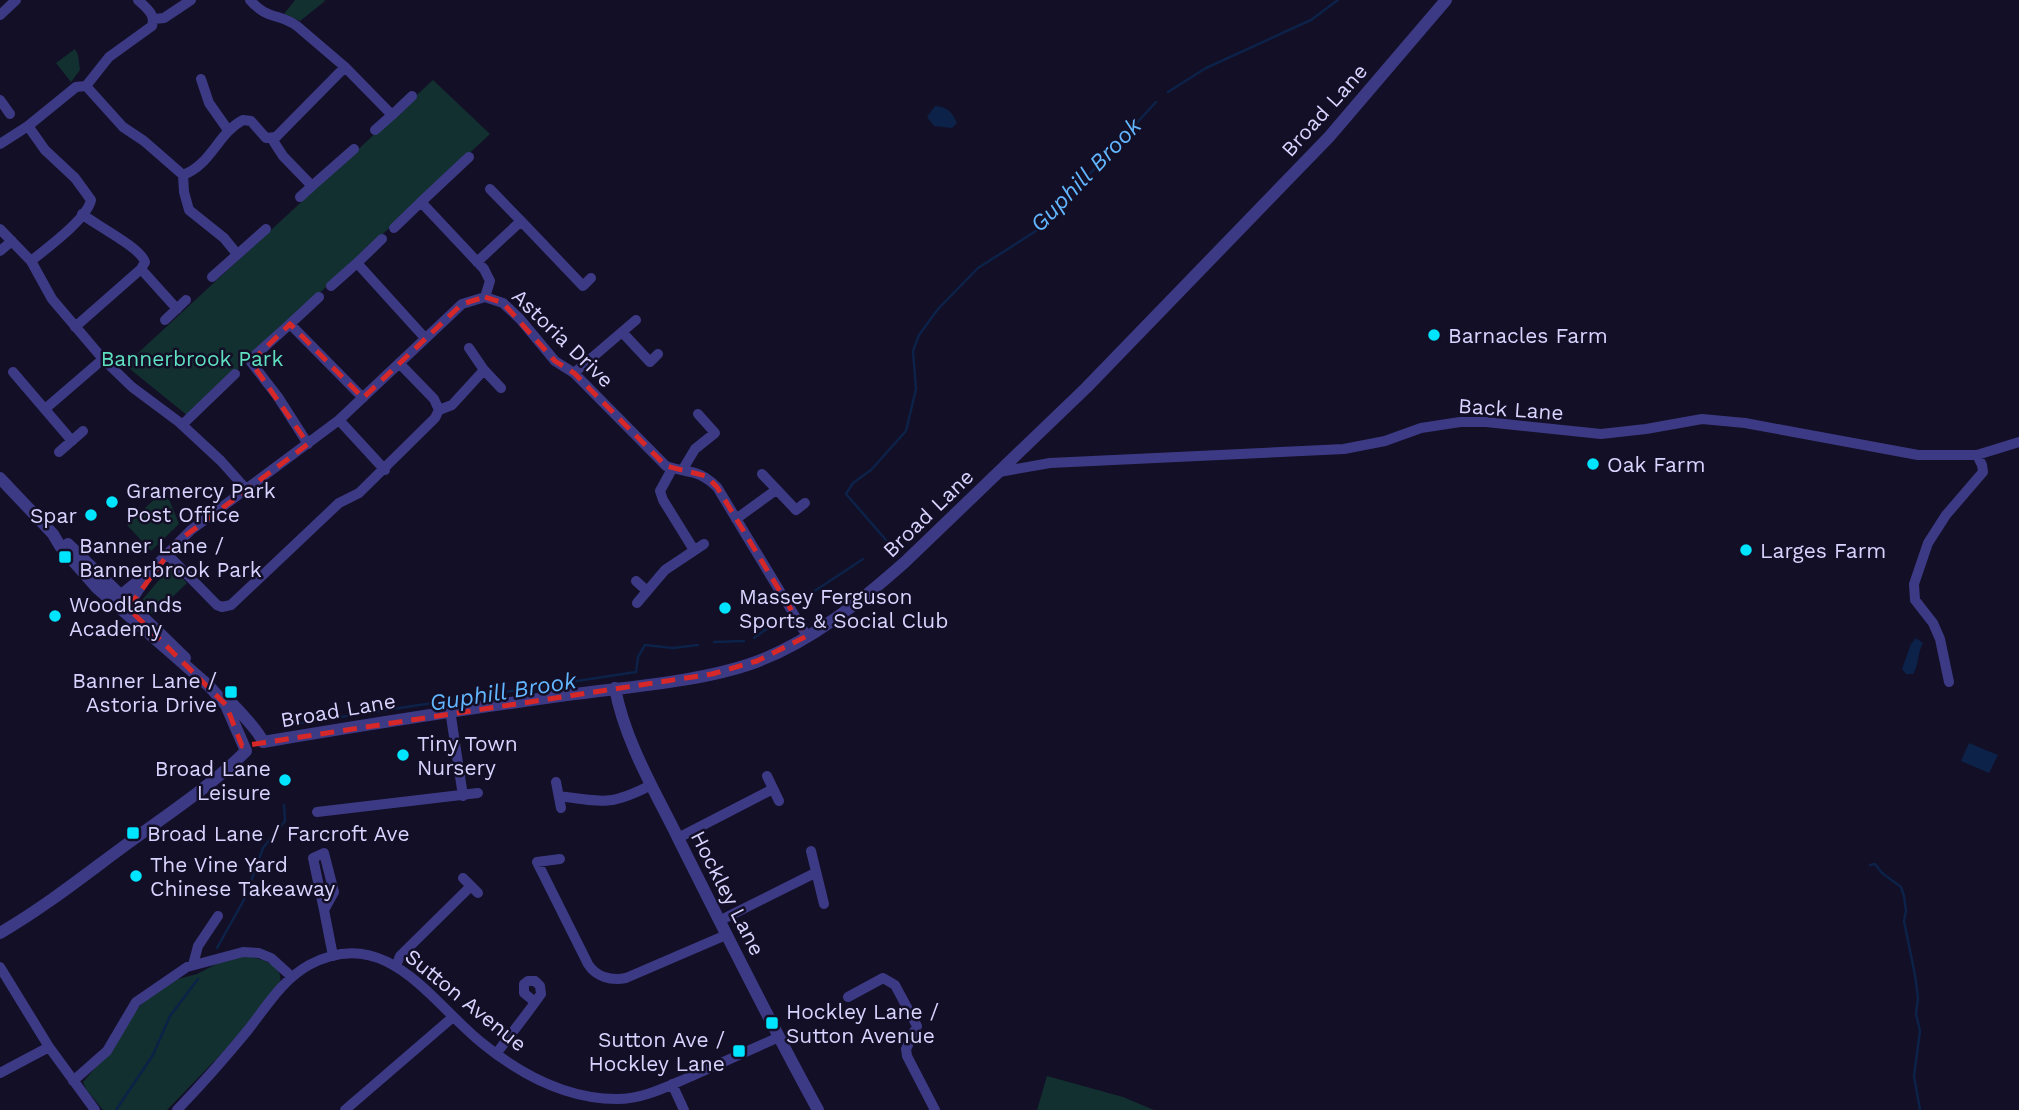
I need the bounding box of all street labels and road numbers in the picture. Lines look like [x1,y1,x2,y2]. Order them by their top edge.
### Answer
street label: Broad Lane [1276,58,1372,162]
street label: Astoria Drive [507,283,619,393]
street label: Back Lane [1457,393,1565,425]
street label: Broad Lane [877,464,979,562]
street label: Broad Lane [279,688,397,732]
street label: Hockley Lane [686,826,770,960]
street label: Sutton Avenue [400,943,532,1057]

